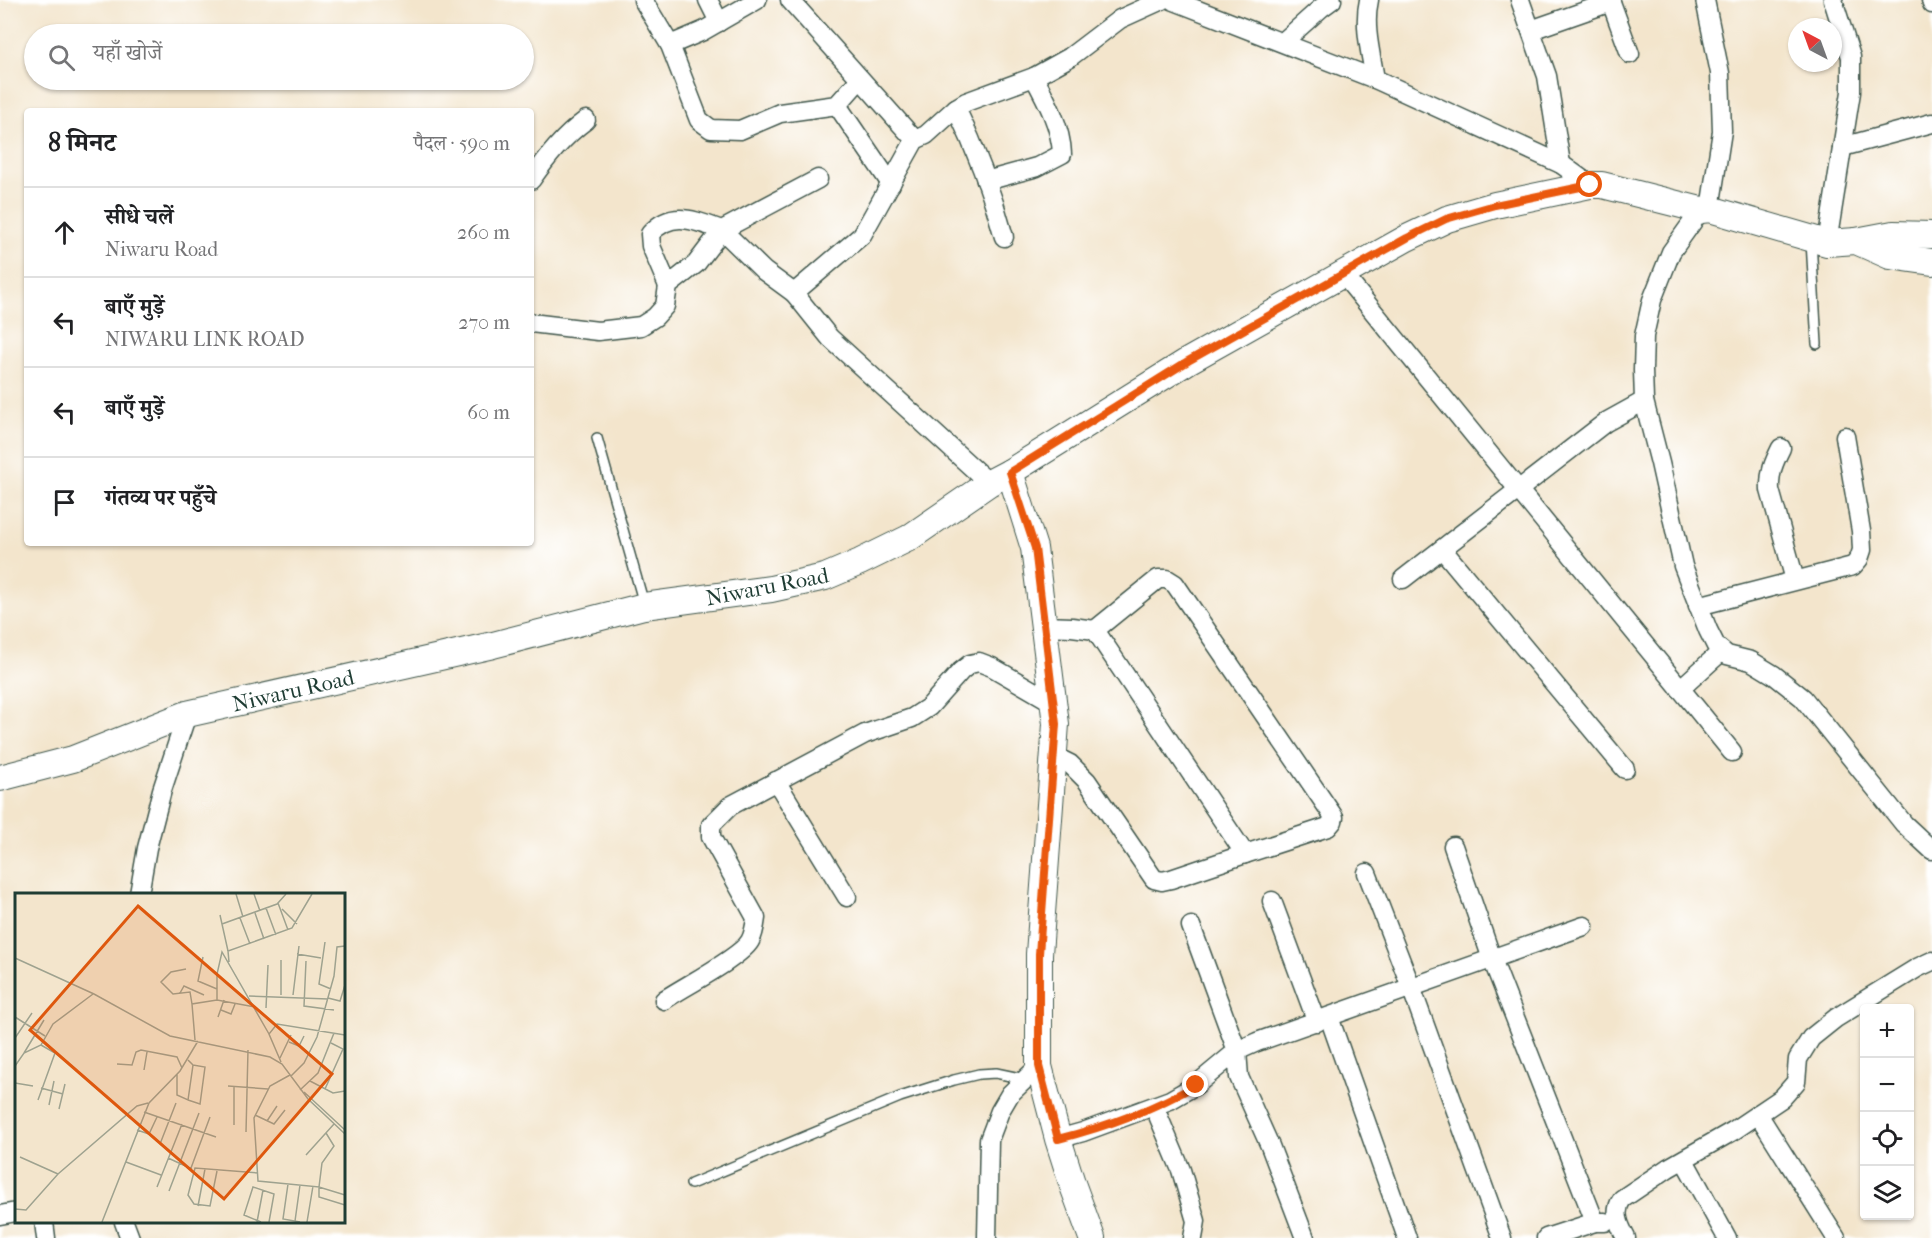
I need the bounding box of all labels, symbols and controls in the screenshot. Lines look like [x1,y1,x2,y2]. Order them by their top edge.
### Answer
north arrow [1788,18,1842,72]
search box [24,24,534,90]
text: यहाँ खोजें [93,40,162,66]
icon: search [45,41,78,74]
text: 8 मिनट [48,127,116,158]
text: पैदल · 590 m [414,132,510,155]
route start [1576,171,1602,197]
text: सीधे चलें [105,204,174,230]
icon: ahead [48,216,81,249]
text: 260 m [457,221,510,244]
text: Niwaru Road [105,238,218,261]
text: बाएँ मुड़ें [105,294,164,320]
icon: left [48,306,81,339]
text: 270 m [458,311,510,334]
text: NIWARU LINK ROAD [105,328,304,351]
text: बाएँ मुड़ें [105,395,164,421]
icon: left [48,396,81,429]
text: 60 m [467,401,510,424]
text: गंतव्य पर पहुँचे [105,485,216,511]
icon: arrive [48,486,81,519]
street label: Niwaru Road [704,562,832,612]
street label: Niwaru Road [230,664,358,718]
inset map [15,893,345,1223]
map controls [1860,1004,1914,1220]
button: + [1860,1004,1914,1058]
button: − [1860,1058,1914,1112]
route end [1182,1071,1208,1097]
button: locate [1860,1112,1914,1166]
button: layers [1860,1166,1914,1220]

